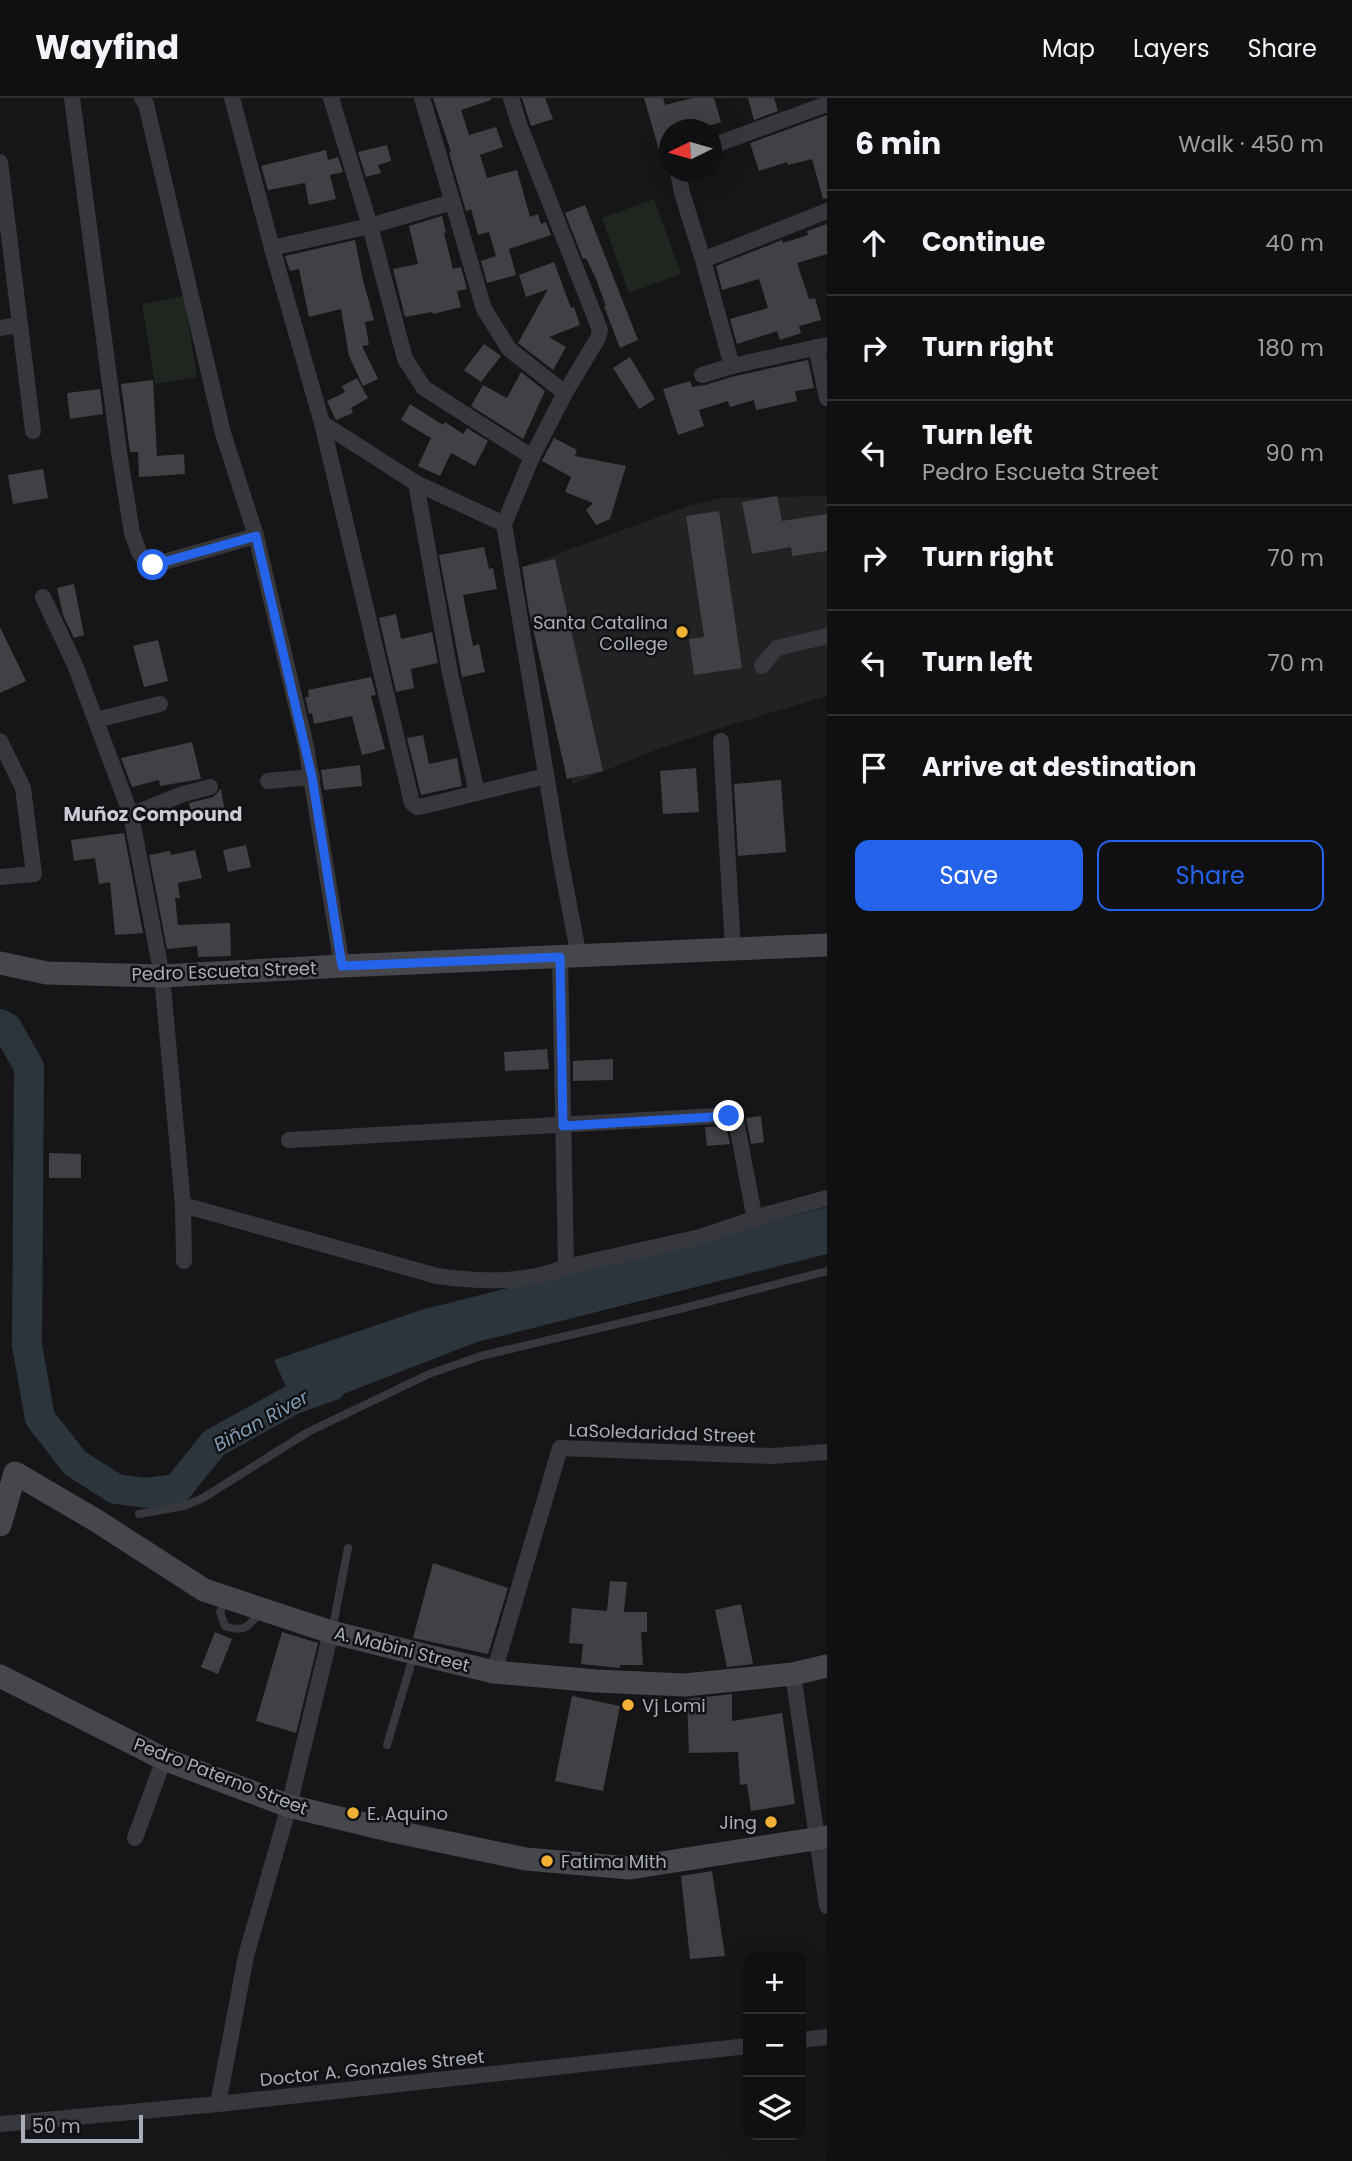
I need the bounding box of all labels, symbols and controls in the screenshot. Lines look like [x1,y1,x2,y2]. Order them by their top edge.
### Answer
text: Wayfind [35,24,179,71]
text: Map [1042,32,1095,65]
text: Layers [1133,32,1209,65]
text: Share [1247,32,1317,65]
north arrow [659,119,722,182]
text: 6 min [855,122,941,165]
text: Walk · 450 m [1178,128,1324,160]
icon: ahead [855,224,893,262]
text: Continue [922,224,1045,260]
text: 40 m [1265,227,1324,259]
icon: right [855,329,893,367]
text: Turn right [922,329,1054,365]
text: 180 m [1258,332,1324,364]
text: Turn left [922,417,1033,453]
icon: left [855,434,893,472]
text: 90 m [1265,437,1324,469]
text: Pedro Escueta Street [922,456,1159,488]
icon: right [855,539,893,577]
text: Turn right [922,539,1054,575]
text: 70 m [1267,542,1324,574]
route start [137,549,168,580]
place label: Santa Catalina College [533,610,668,656]
marker: Santa Catalina College [674,624,690,640]
icon: left [855,644,893,682]
text: Turn left [922,644,1033,680]
text: 70 m [1267,647,1324,679]
icon: arrive [855,749,893,787]
text: Arrive at destination [922,749,1197,785]
district label: Muñoz Compound [64,801,242,828]
button: Save [855,840,1083,911]
button: Share [1097,840,1324,911]
street label: Pedro Escueta Street [131,955,317,987]
route end [713,1100,744,1131]
water label: Biñan River [209,1383,314,1458]
street label: LaSoledaridad Street [568,1417,756,1449]
street label: A. Mabini Street [332,1620,472,1678]
place label: Vj Lomi [642,1693,706,1718]
marker: Vj Lomi [620,1697,636,1713]
street label: Pedro Paterno Street [130,1731,312,1821]
place label: E. Aquino [367,1801,448,1826]
marker: E. Aquino [345,1805,361,1821]
place label: Jing [719,1810,757,1835]
marker: Jing [763,1814,779,1830]
place label: Fatima Mith [561,1849,667,1874]
marker: Fatima Mith [539,1853,555,1869]
map controls [743,1951,806,2140]
button: + [743,1951,806,2014]
button: − [743,2014,806,2077]
street label: Doctor A. Gonzales Street [259,2044,485,2092]
button: layers [743,2077,806,2140]
scale bar [21,2112,144,2144]
text: 50 m [32,2113,81,2140]

